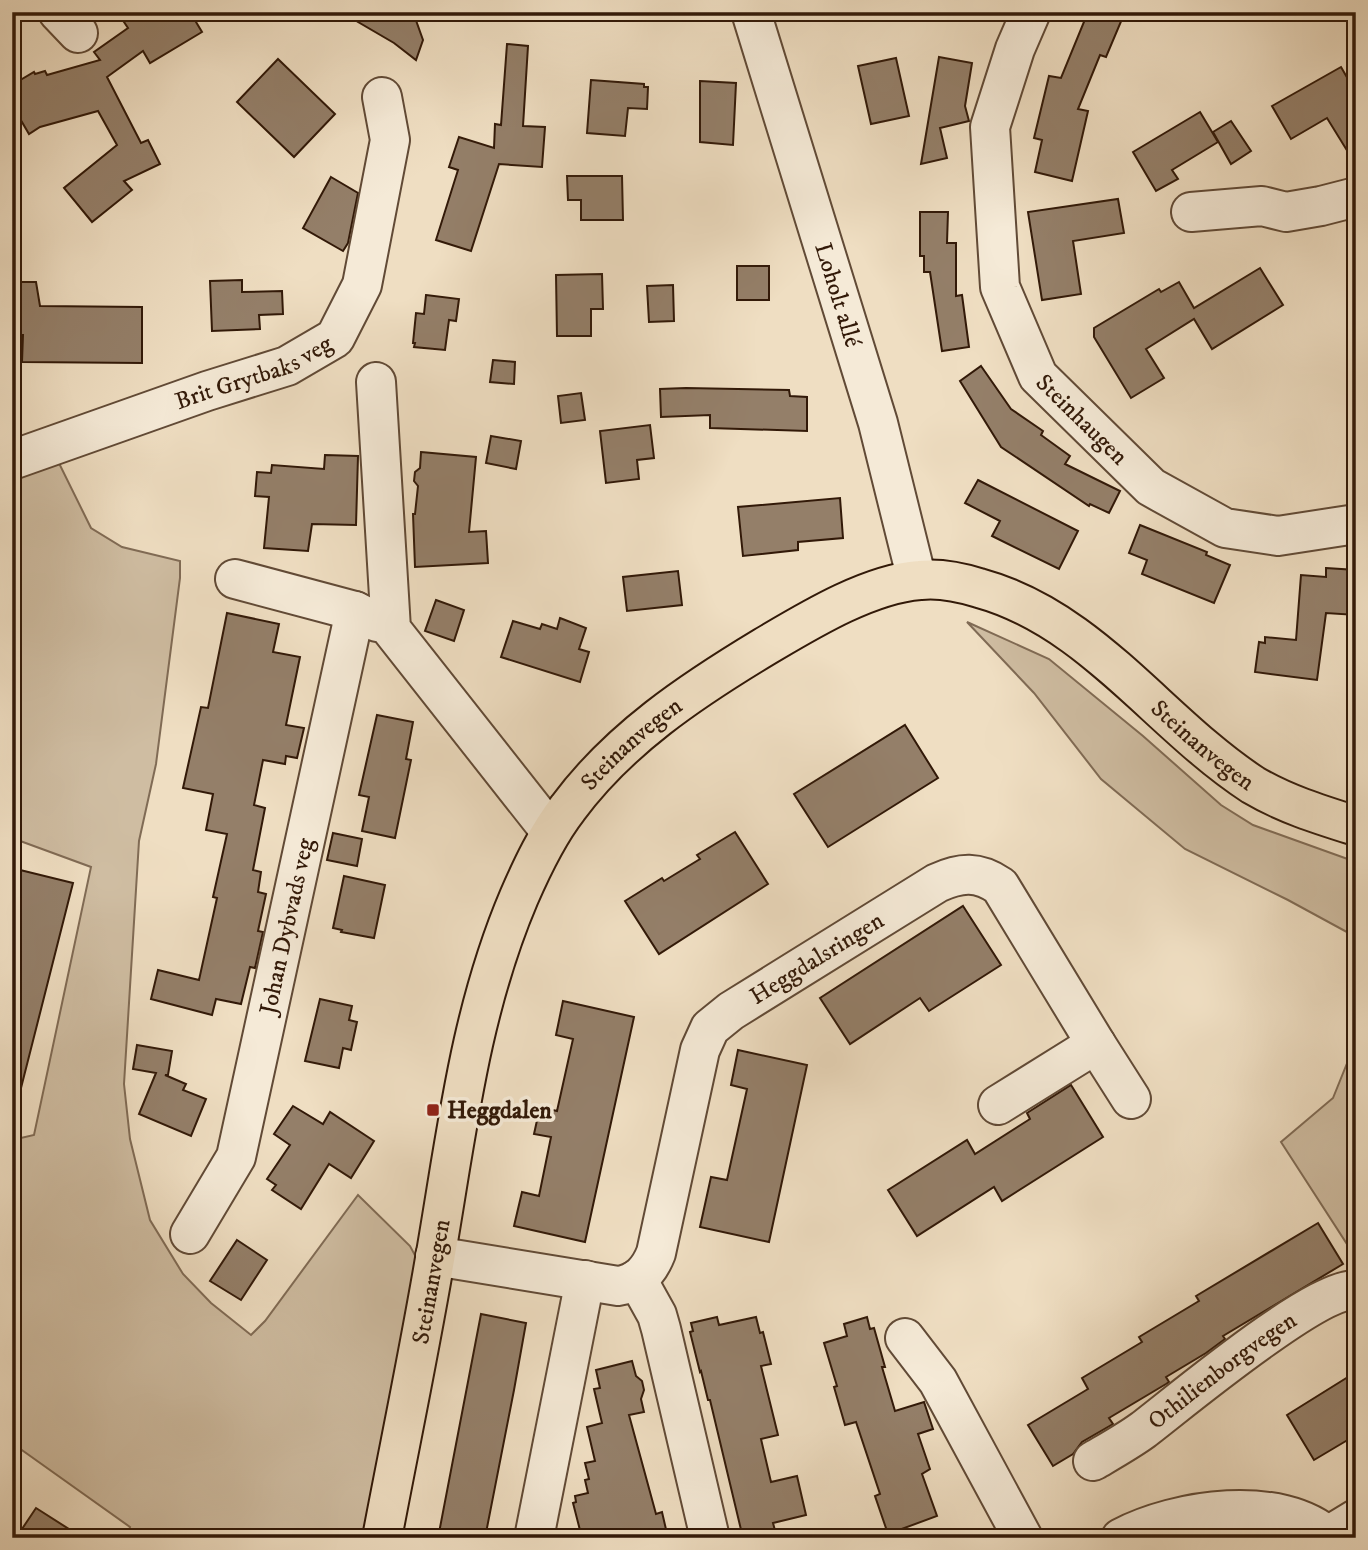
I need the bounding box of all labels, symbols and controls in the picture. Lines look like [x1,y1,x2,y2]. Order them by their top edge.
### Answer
street label: Loholt allé [807,239,868,351]
street label: Brit Grytbaks veg [171,329,338,417]
street label: Steinhaugen [1029,368,1134,472]
street label: Steinanvegen [575,691,689,797]
street label: Steinanvegen [1144,694,1260,798]
street label: Johan Dybvads veg [253,835,321,1019]
street label: Heggdalsringen [744,906,890,1012]
place label: Heggdalen [447,1096,552,1126]
marker: Heggdalen [425,1102,441,1118]
street label: Steinanvegen [406,1217,458,1347]
street label: Othilienborgvegen [1142,1305,1303,1437]

